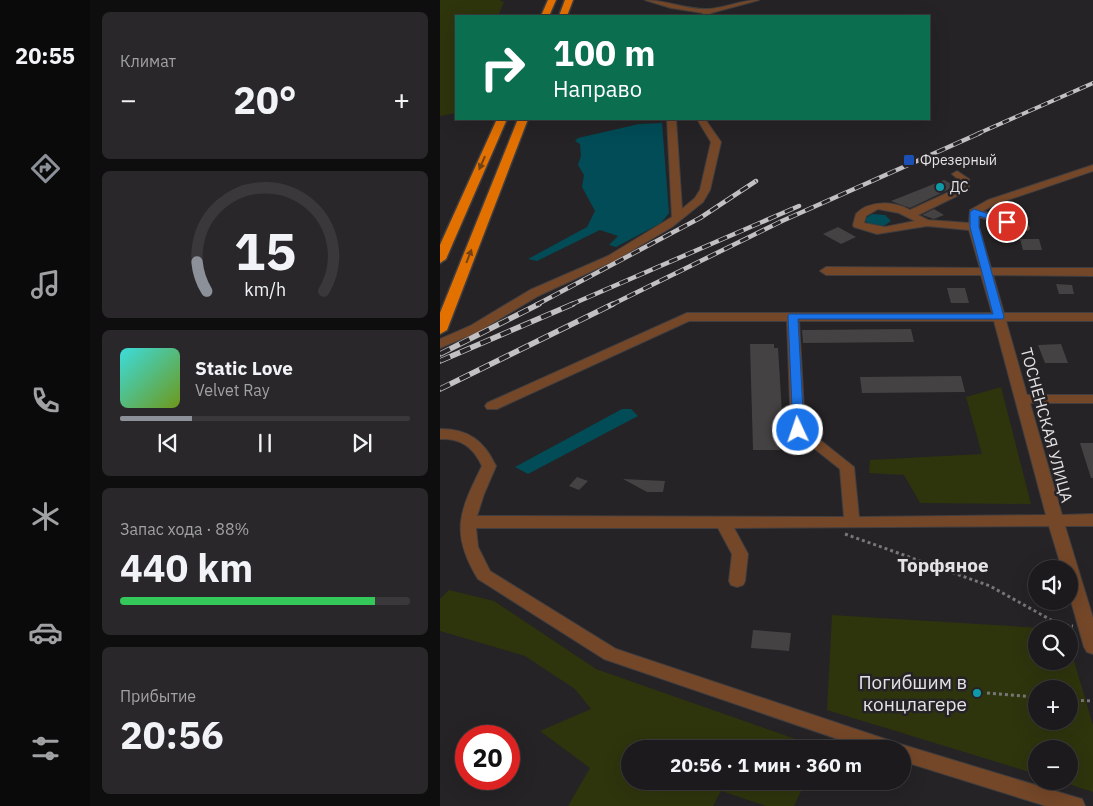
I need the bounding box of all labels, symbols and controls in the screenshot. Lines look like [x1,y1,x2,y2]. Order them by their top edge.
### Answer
text: 100 m [553,30,656,76]
icon: right [470,35,535,100]
text: 20:55 [15,41,75,70]
text: Климат [120,51,176,71]
text: Направо [553,74,642,103]
text: 20° [233,75,297,124]
text: − [120,81,137,118]
text: + [393,81,410,118]
icon: directions [28,151,63,186]
place label: Фрезерный [920,151,997,169]
marker: Фрезерный [902,153,916,167]
one-way arrow [478,156,486,170]
place label: ДС [950,178,969,196]
marker: ДС [934,181,946,193]
pin [986,201,1028,243]
icon: arrive [993,208,1021,236]
text: 15 [234,217,296,284]
one-way arrow [466,249,474,263]
icon: music [28,267,63,302]
text: km/h [244,278,286,301]
street label: ТОСНЕНСКАЯ УЛИЦА [1017,345,1077,505]
text: Static Love [195,356,293,380]
text: Velvet Ray [195,380,270,400]
icon: phone [28,383,63,418]
position arrow [771,403,823,455]
icon: previous [154,429,182,457]
icon: pause [251,429,279,457]
icon: next [348,429,376,457]
icon: climate [28,499,63,534]
text: Запас хода · 88% [120,519,249,539]
text: 440 km [120,543,253,592]
district label: Торфяное [897,553,989,577]
map controls [1028,560,1078,790]
button: sound [1028,560,1078,610]
icon: car [28,615,63,650]
button: search [1028,620,1078,670]
place label: Погибшим в концлагере [858,670,967,716]
button: + [1028,680,1078,730]
text: Прибытие [120,686,196,706]
marker: Погибшим в концлагере [971,687,983,699]
text: 20:56 [120,710,224,759]
speed limit sign: 20 [455,725,520,790]
icon: filters [28,731,63,766]
button: − [1028,740,1078,790]
text: 20:56 · 1 мин · 360 m [670,753,862,777]

